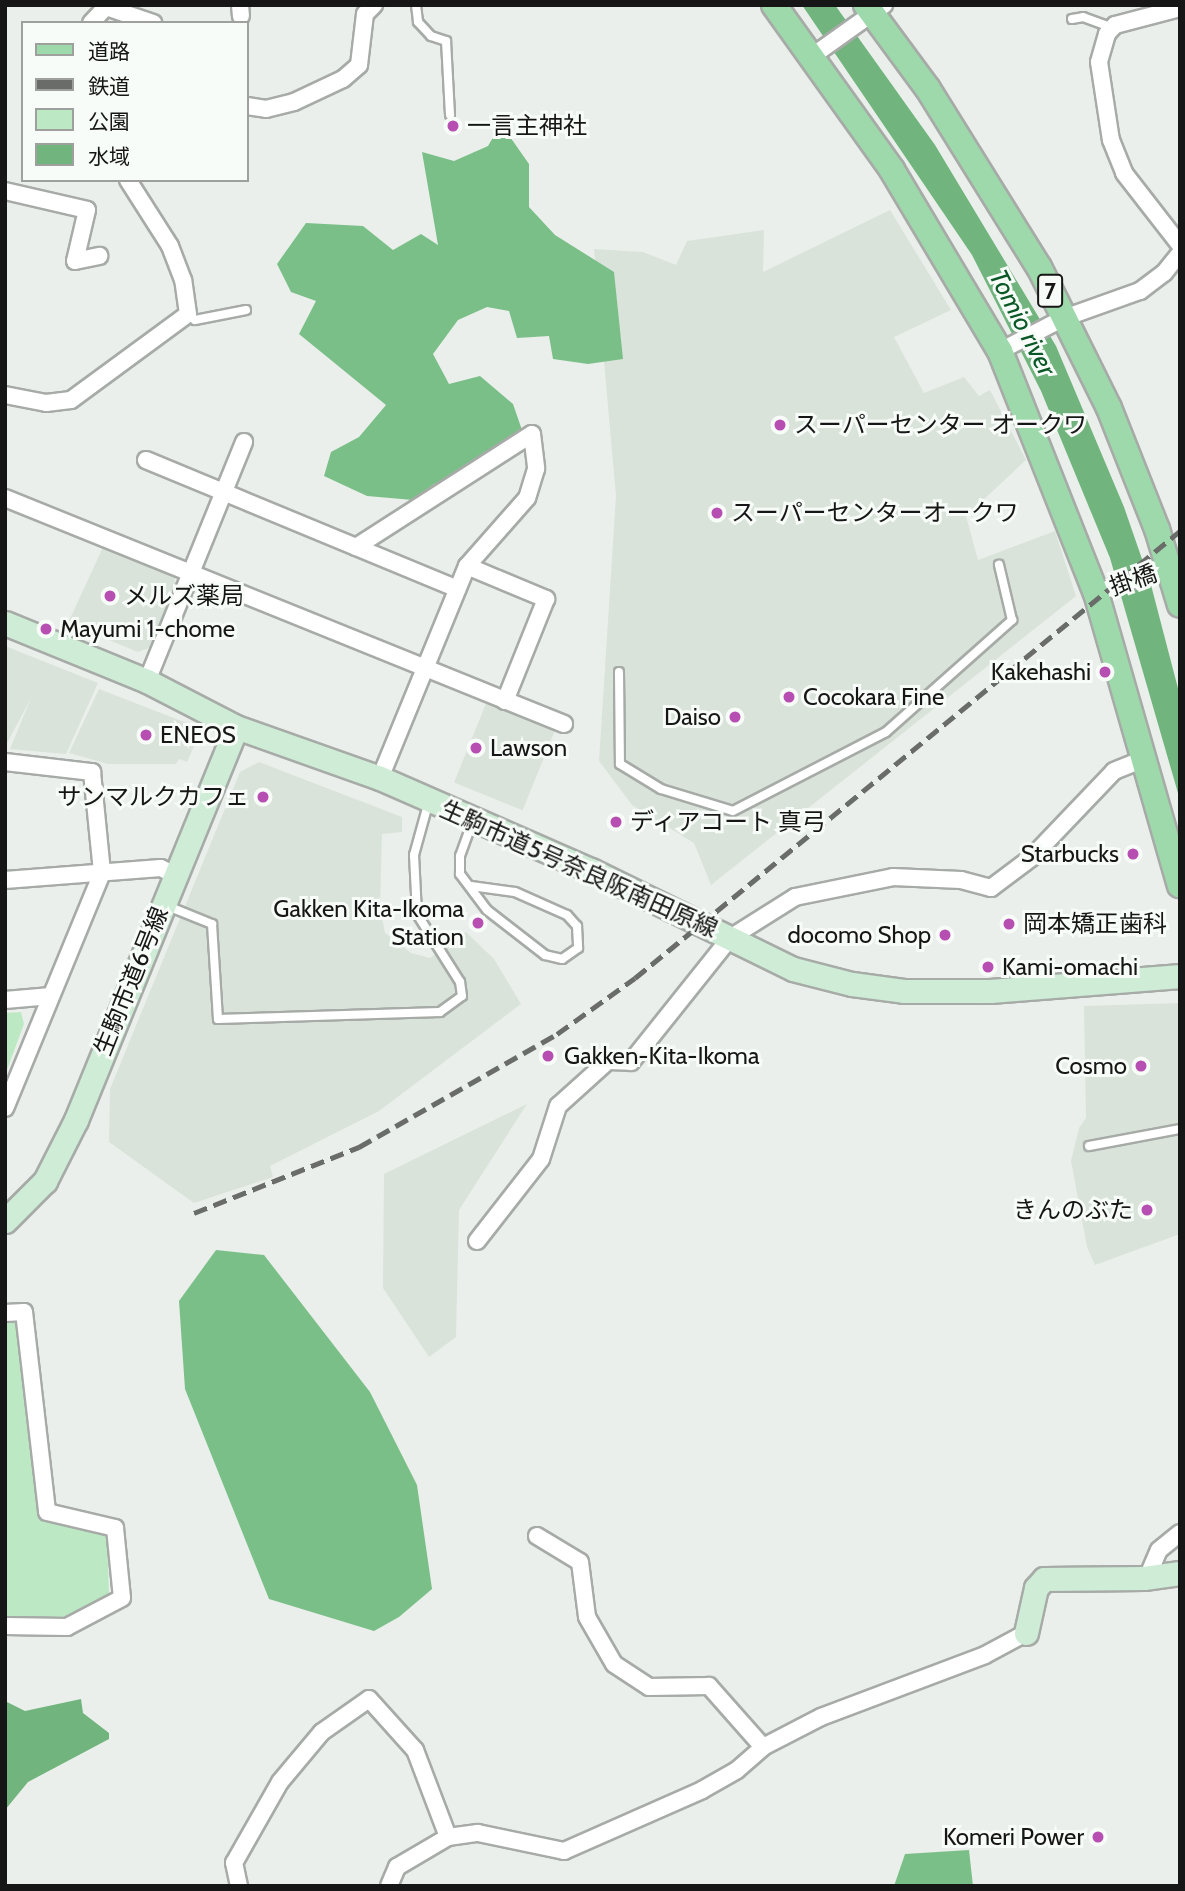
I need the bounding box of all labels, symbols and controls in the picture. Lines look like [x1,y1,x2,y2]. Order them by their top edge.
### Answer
legend [21,21,248,182]
text: 道路 [88,39,130,64]
text: 鉄道 [88,74,130,99]
text: 公園 [88,109,130,134]
place label: 一言主神社 [467,112,587,140]
marker: 一言主神社 [445,118,461,134]
text: 水域 [88,144,130,169]
water label: Tomio river [982,265,1062,381]
road number: 7 [1036,272,1064,310]
place label: スーパーセンター オークワ [794,411,1087,439]
marker: スーパーセンター オークワ [772,417,788,433]
place label: スーパーセンターオークワ [731,499,1019,527]
marker: スーパーセンターオークワ [709,505,725,521]
street label: 掛橋 [1106,559,1160,601]
place label: メルズ薬局 [124,582,244,610]
marker: メルズ薬局 [102,588,118,604]
place label: Mayumi 1-chome [60,615,235,643]
marker: Mayumi 1-chome [38,621,54,637]
place label: Kakehashi [991,658,1091,686]
marker: Kakehashi [1097,664,1113,680]
place label: Cocokara Fine [803,683,944,711]
marker: Cocokara Fine [781,689,797,705]
place label: Daiso [664,703,721,731]
marker: Daiso [727,709,743,725]
place label: ENEOS [160,721,236,749]
marker: ENEOS [138,727,154,743]
place label: Lawson [490,734,567,762]
marker: Lawson [468,740,484,756]
place label: サンマルクカフェ [57,783,249,811]
marker: サンマルクカフェ [255,789,271,805]
street label: 生駒市道5号奈良阪南田原線 [436,795,722,943]
place label: ディアコート 真弓 [630,808,827,836]
marker: ディアコート 真弓 [608,814,624,830]
place label: Starbucks [1021,840,1119,868]
marker: Starbucks [1125,846,1141,862]
place label: Gakken Kita-Ikoma Station [273,895,464,951]
street label: 生駒市道6号線 [88,903,174,1059]
place label: 岡本矯正歯科 [1023,910,1167,938]
marker: Gakken Kita-Ikoma Station [470,915,486,931]
marker: 岡本矯正歯科 [1001,916,1017,932]
place label: docomo Shop [787,921,931,949]
marker: docomo Shop [937,927,953,943]
place label: Kami-omachi [1002,953,1138,981]
marker: Kami-omachi [980,959,996,975]
place label: Gakken-Kita-Ikoma [564,1042,759,1070]
marker: Gakken-Kita-Ikoma [538,1046,558,1066]
place label: Cosmo [1055,1052,1127,1080]
marker: Cosmo [1133,1058,1149,1074]
place label: きんのぶた [1013,1196,1133,1224]
marker: きんのぶた [1139,1202,1155,1218]
place label: Komeri Power [943,1823,1084,1851]
marker: Komeri Power [1090,1829,1106,1845]

